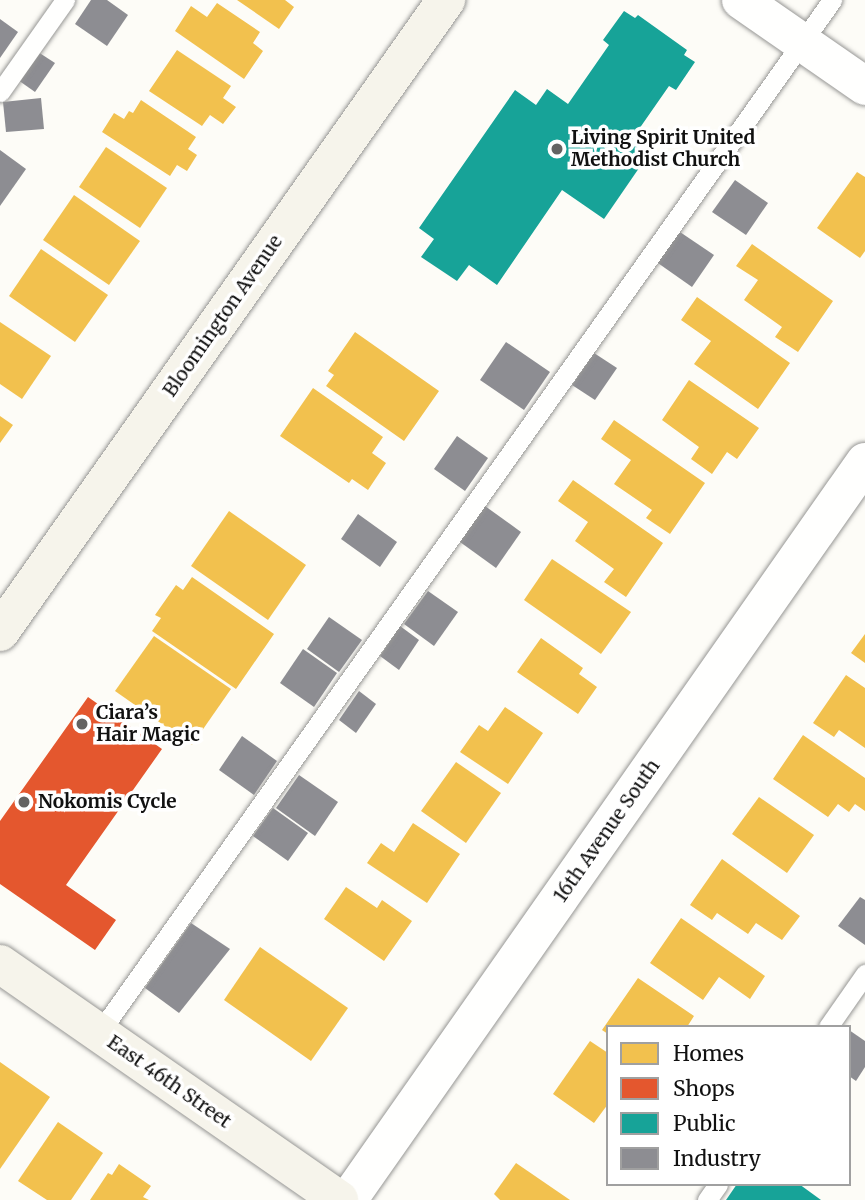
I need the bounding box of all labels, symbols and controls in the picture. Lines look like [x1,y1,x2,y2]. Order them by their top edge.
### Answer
place label: Living Spirit United Methodist Church [571,127,755,171]
marker: Living Spirit United Methodist Church [549,141,565,157]
street label: Bloomington Avenue [159,231,287,401]
place label: Ciara’s Hair Magic [96,702,200,746]
marker: Ciara’s Hair Magic [74,716,90,732]
street label: 16th Avenue South [549,755,665,907]
place label: Nokomis Cycle [38,791,177,813]
marker: Nokomis Cycle [16,794,32,810]
legend [606,1025,851,1186]
street label: East 46th Street [103,1031,235,1133]
text: Homes [673,1040,744,1067]
text: Shops [673,1075,735,1102]
text: Public [673,1110,736,1137]
text: Industry [673,1145,761,1172]

